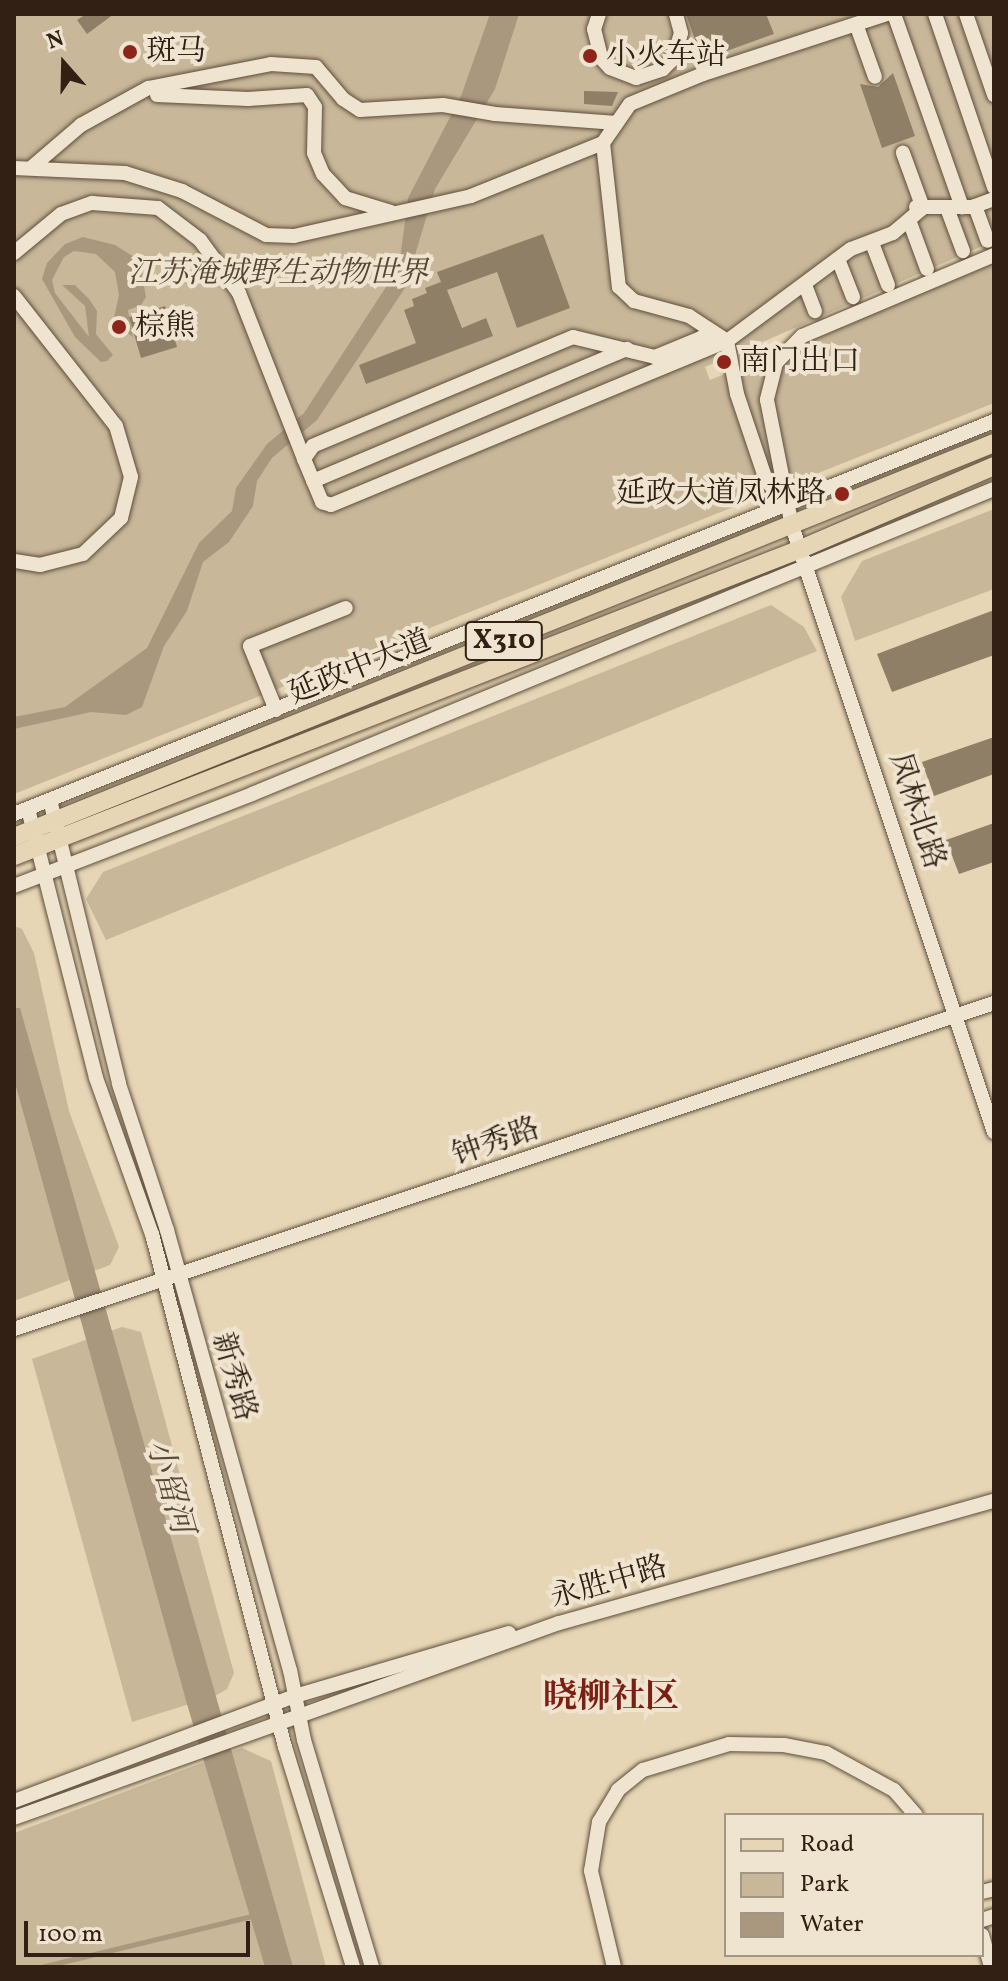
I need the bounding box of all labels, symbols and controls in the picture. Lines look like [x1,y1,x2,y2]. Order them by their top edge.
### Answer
north arrow [24,24,104,104]
text: N [43,24,68,58]
place label: 斑马 [146,34,206,70]
place label: 小火车站 [606,38,726,74]
marker: 斑马 [121,43,139,61]
marker: 小火车站 [581,47,599,65]
park label: 江苏淹城野生动物世界 [128,256,428,292]
place label: 棕熊 [135,309,195,345]
marker: 棕熊 [110,318,128,336]
place label: 南门出口 [740,344,860,380]
marker: 南门出口 [715,353,733,371]
place label: 延政大道凤林路 [616,476,826,512]
marker: 延政大道凤林路 [833,485,851,503]
road number: X310 [464,617,544,665]
street label: 延政中大道 [284,623,436,713]
street label: 凤林北路 [880,748,952,874]
street label: 钟秀路 [448,1111,544,1175]
street label: 新秀路 [203,1329,263,1425]
water label: 小留河 [136,1436,200,1538]
street label: 永胜中路 [546,1549,672,1617]
district label: 晓柳社区 [543,1679,679,1719]
legend [724,1813,984,1957]
text: Road [800,1828,854,1862]
text: Park [800,1868,849,1902]
scale bar [28,1905,254,1955]
text: Water [800,1908,864,1942]
text: 100 m [38,1918,103,1952]

